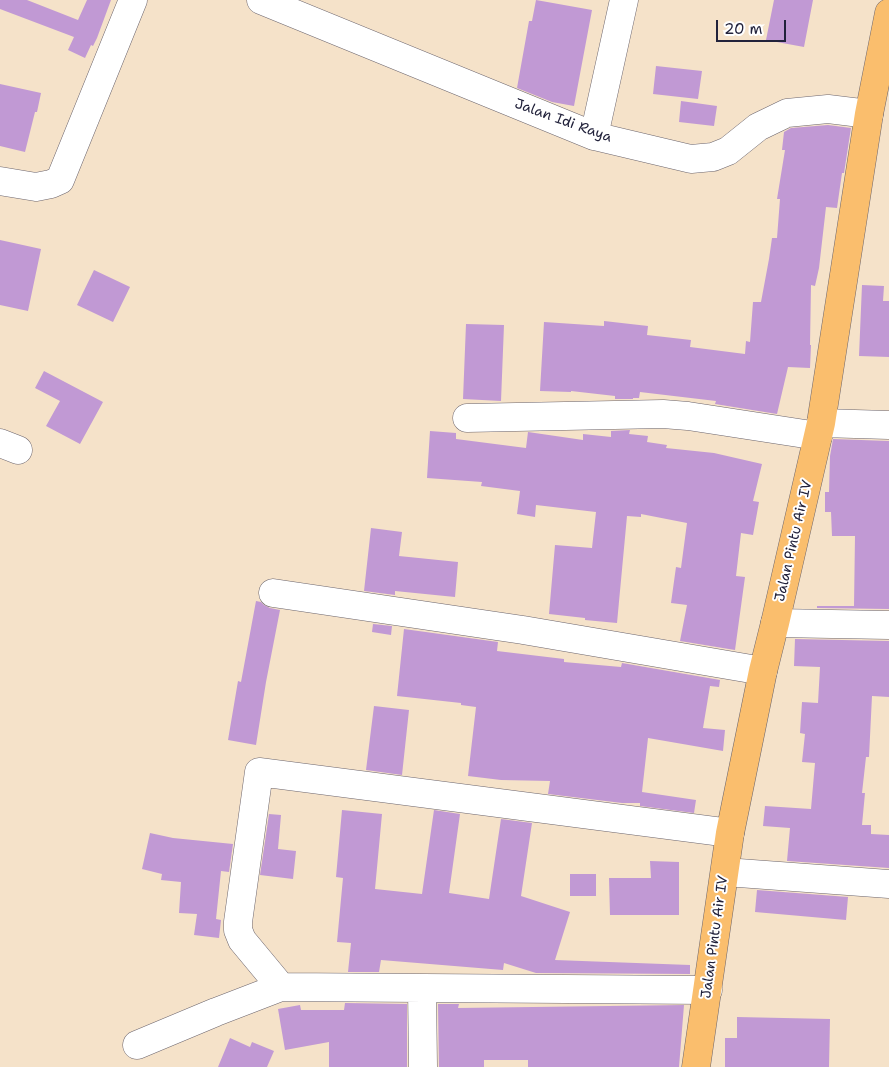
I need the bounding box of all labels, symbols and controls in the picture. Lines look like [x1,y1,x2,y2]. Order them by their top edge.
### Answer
scale bar [719,10,789,42]
text: 20 m [724,19,763,39]
street label: Jalan Idi Raya [512,96,614,146]
street label: Jalan Pintu Air IV [772,479,816,603]
street label: Jalan Pintu Air IV [698,874,732,1000]

